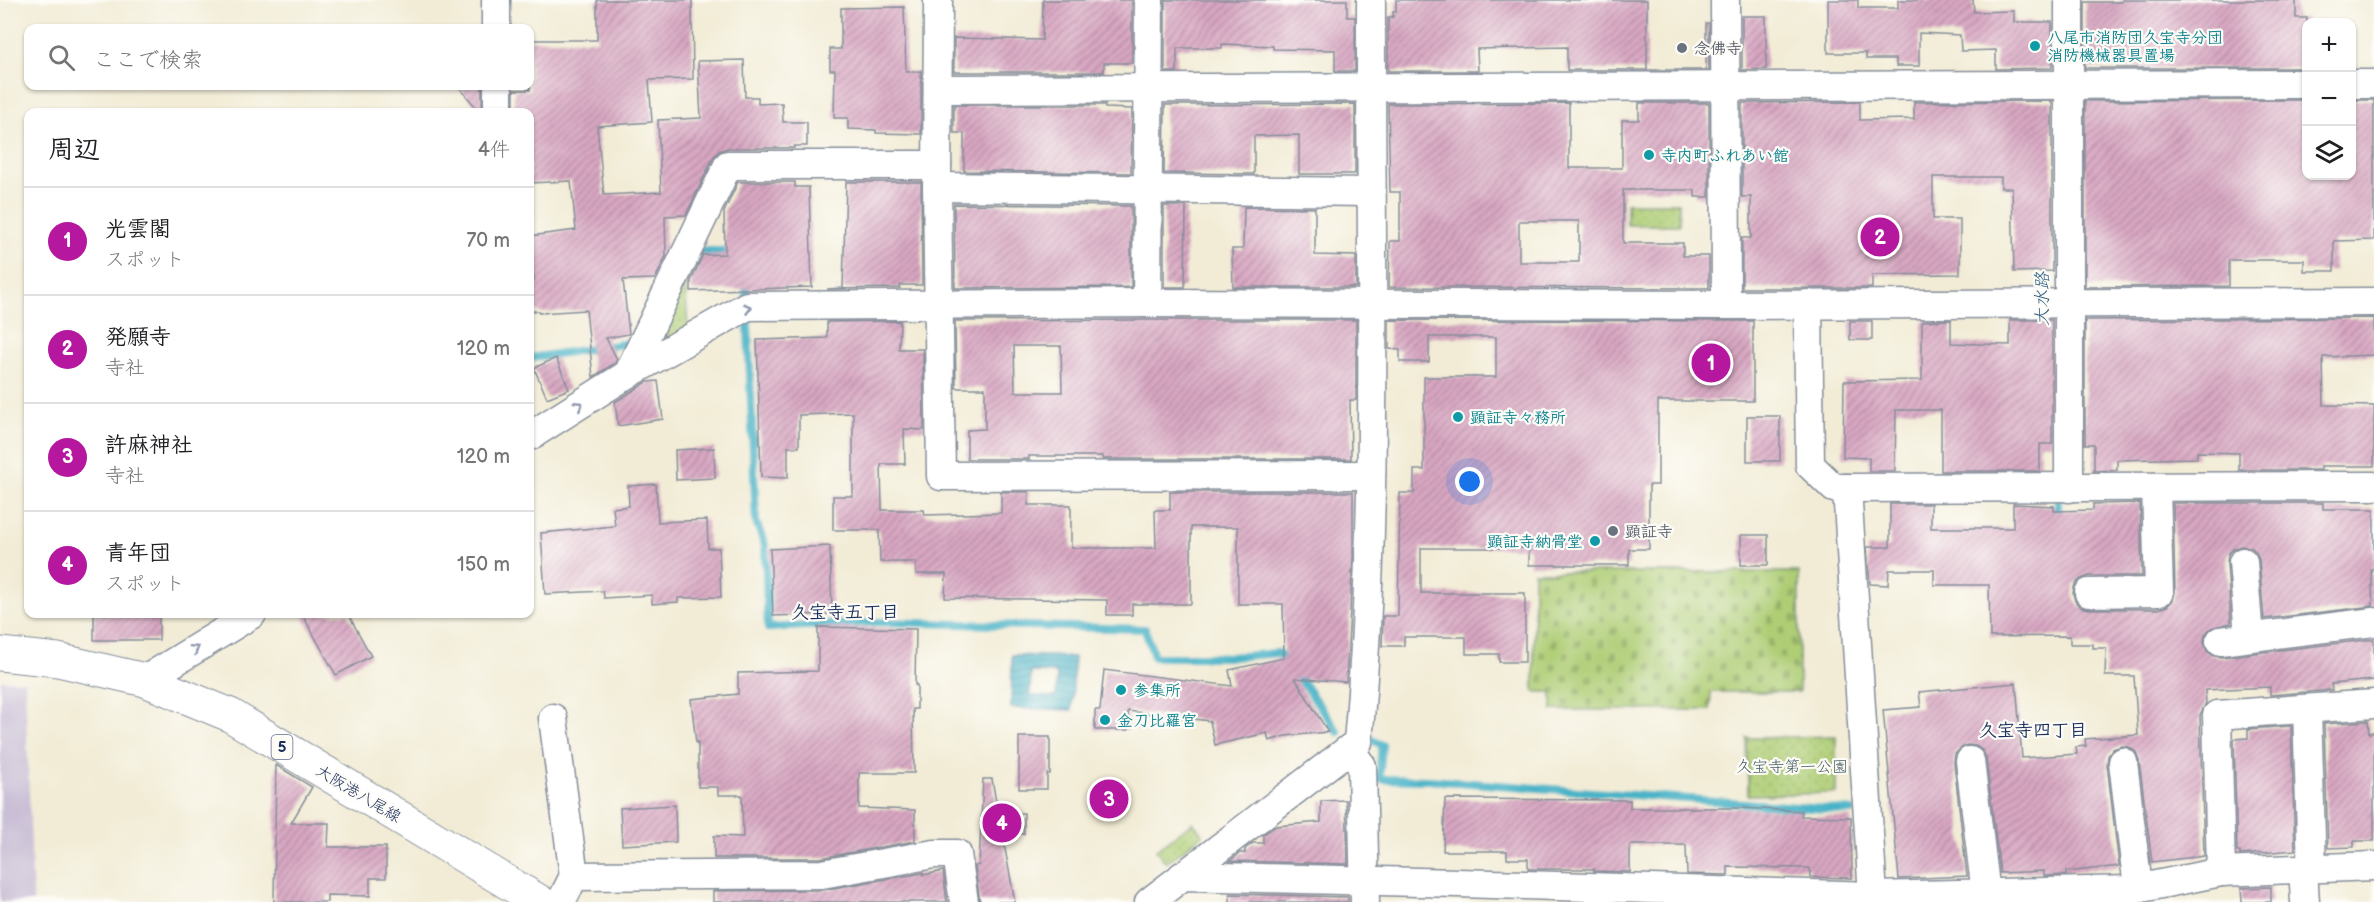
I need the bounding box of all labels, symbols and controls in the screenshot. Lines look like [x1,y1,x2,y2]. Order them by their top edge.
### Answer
map controls [2302,18,2356,180]
button: + [2302,18,2356,72]
search box [24,24,534,90]
place label: 八尾市消防団久宝寺分団 消防機械器具置場 [2047,29,2223,66]
marker: 八尾市消防団久宝寺分団 消防機械器具置場 [2028,39,2042,53]
place label: 念佛寺 [1694,40,1742,59]
icon: search [45,41,78,74]
marker: 念佛寺 [1675,41,1689,55]
text: ここで検索 [93,47,203,74]
button: − [2302,72,2356,126]
button: layers [2302,126,2356,180]
text: 周辺 [48,135,100,166]
text: 4件 [478,138,510,162]
place label: 寺内町ふれあい館 [1661,147,1789,166]
marker: 寺内町ふれあい館 [1642,148,1656,162]
pin: 2 [1860,214,1900,260]
text: 光雲閣 [105,216,171,243]
text: 1 [63,229,72,253]
text: 70 m [466,229,510,253]
text: スポット [105,248,185,272]
water label: 大水路 [2032,271,2053,326]
one-way arrow [742,303,752,315]
text: 発願寺 [105,324,171,351]
text: 2 [62,337,73,361]
text: 120 m [457,337,510,361]
pin: 1 [1692,340,1730,386]
text: 寺社 [105,356,145,380]
one-way arrow [573,400,583,412]
place label: 顕証寺々務所 [1470,409,1566,428]
marker: 顕証寺々務所 [1451,410,1465,424]
text: 許麻神社 [105,432,193,459]
text: 3 [62,445,73,469]
text: 120 m [457,445,510,469]
text: 寺社 [105,464,145,488]
your location [1455,467,1484,496]
place label: 顕証寺 [1625,523,1673,542]
marker: 顕証寺 [1606,524,1620,538]
place label: 顕証寺納骨堂 [1487,533,1583,552]
marker: 顕証寺納骨堂 [1588,534,1602,548]
text: 青年団 [105,540,171,567]
text: 4 [62,553,73,577]
text: 150 m [457,553,510,577]
text: スポット [105,572,185,596]
district label: 久宝寺五丁目 [791,602,899,623]
one-way arrow [189,645,199,657]
place label: 参集所 [1133,682,1181,701]
marker: 参集所 [1114,683,1128,697]
place label: 金刀比羅宮 [1117,712,1197,731]
marker: 金刀比羅宮 [1098,713,1112,727]
district label: 久宝寺四丁目 [1979,720,2087,741]
road number: 5 [272,735,292,759]
park label: 久宝寺第一公園 [1736,758,1848,777]
street label: 大阪港八尾線 [312,761,404,827]
pin: 3 [1090,776,1128,822]
pin: 4 [982,800,1022,846]

